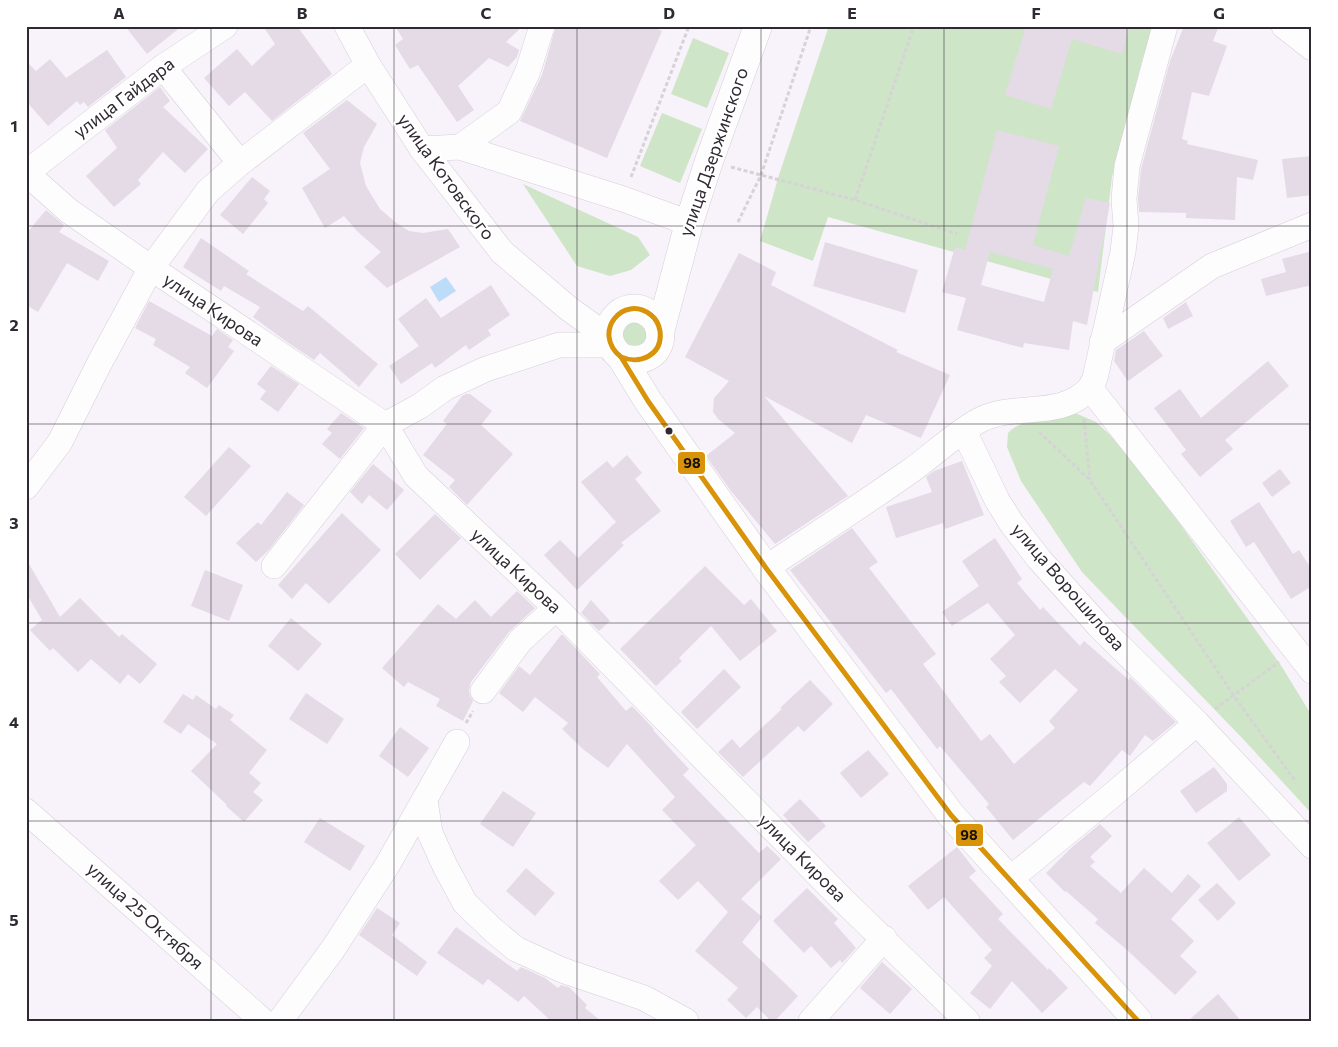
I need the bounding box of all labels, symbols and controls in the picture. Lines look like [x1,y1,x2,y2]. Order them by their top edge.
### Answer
text: A [113,3,125,22]
text: B [297,3,308,22]
text: C [481,3,492,22]
text: D [663,3,675,22]
text: E [847,3,857,22]
text: F [1031,3,1041,22]
text: G [1213,3,1225,22]
street label: улица Гайдара [69,52,178,142]
street label: улица Дзержинского [674,64,752,239]
street label: улица Котовского [394,109,500,244]
text: 1 [10,116,18,135]
street label: улица Кирова [160,268,267,351]
text: 2 [9,315,19,334]
unlabelled marker [664,426,674,436]
line badge: 98 [677,451,706,475]
text: 98 [683,454,701,471]
text: 3 [9,513,19,532]
street label: улица Ворошилова [1007,518,1130,655]
street label: улица Кирова [467,523,566,618]
text: 4 [9,712,19,731]
street label: улица Кирова [754,809,851,906]
line badge: 98 [955,823,984,847]
text: 98 [960,826,978,843]
street label: улица 25 Октября [83,857,209,973]
text: 5 [9,910,19,929]

